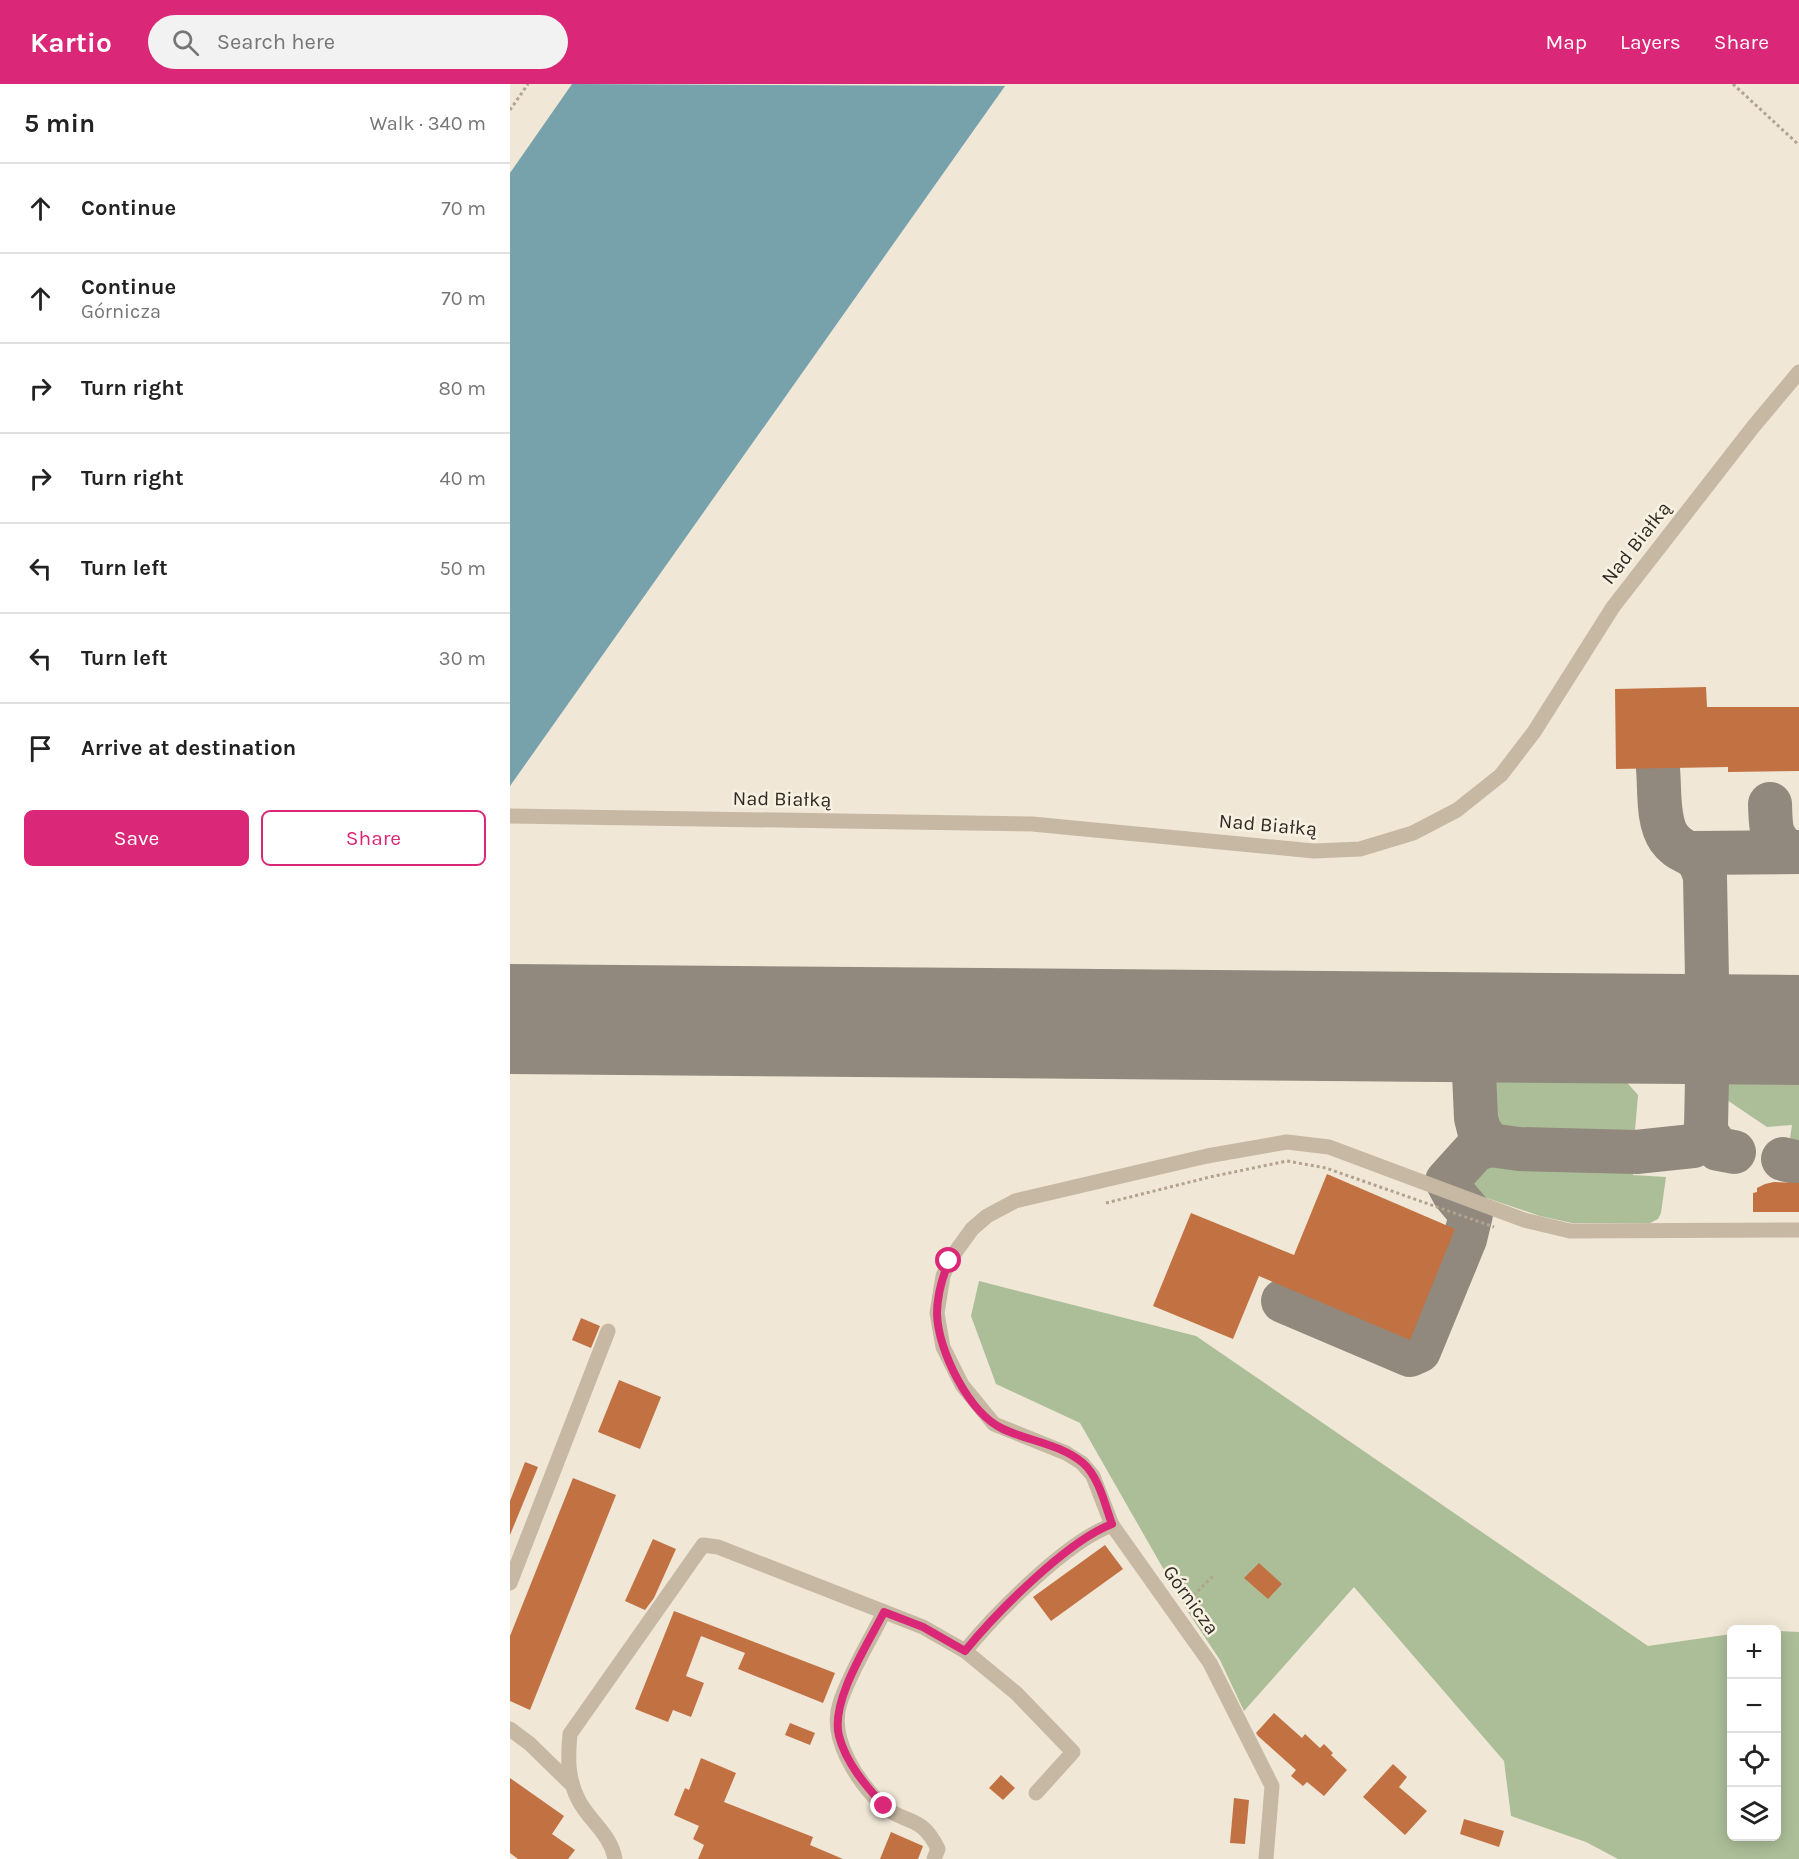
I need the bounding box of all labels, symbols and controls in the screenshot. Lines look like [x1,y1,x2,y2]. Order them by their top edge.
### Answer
search box [148,15,568,69]
text: Kartio [30,26,112,59]
icon: search [169,26,202,59]
text: Search here [217,29,335,55]
text: Map [1545,30,1587,54]
text: Layers [1620,30,1681,54]
text: Share [1714,30,1769,54]
text: 5 min [24,108,95,139]
text: Walk · 340 m [370,112,486,135]
icon: ahead [24,192,57,225]
text: Continue [81,195,176,221]
text: 70 m [441,197,486,220]
text: Continue [81,274,176,300]
icon: ahead [24,282,57,315]
text: 70 m [441,287,486,310]
text: Górnicza [81,300,161,323]
icon: right [24,372,57,405]
text: Turn right [81,375,184,401]
text: 80 m [438,377,486,400]
icon: right [24,462,57,495]
text: Turn right [81,465,184,491]
text: 40 m [440,467,486,490]
street label: Nad Białką [1597,497,1675,589]
icon: left [24,552,57,585]
text: Turn left [81,555,168,581]
text: 50 m [439,557,486,580]
icon: left [24,642,57,675]
text: Turn left [81,645,168,671]
text: 30 m [439,647,486,670]
icon: arrive [24,732,57,765]
text: Arrive at destination [81,735,296,761]
street label: Nad Białką [733,787,831,811]
street label: Nad Białką [1218,809,1318,841]
button: Save [24,810,249,866]
button: Share [261,810,486,866]
route start [935,1247,961,1273]
street label: Górnicza [1158,1561,1224,1639]
map controls [1727,1625,1781,1841]
button: + [1727,1625,1781,1679]
button: − [1727,1679,1781,1733]
button: locate [1727,1733,1781,1787]
button: layers [1727,1787,1781,1841]
route end [870,1792,896,1818]

